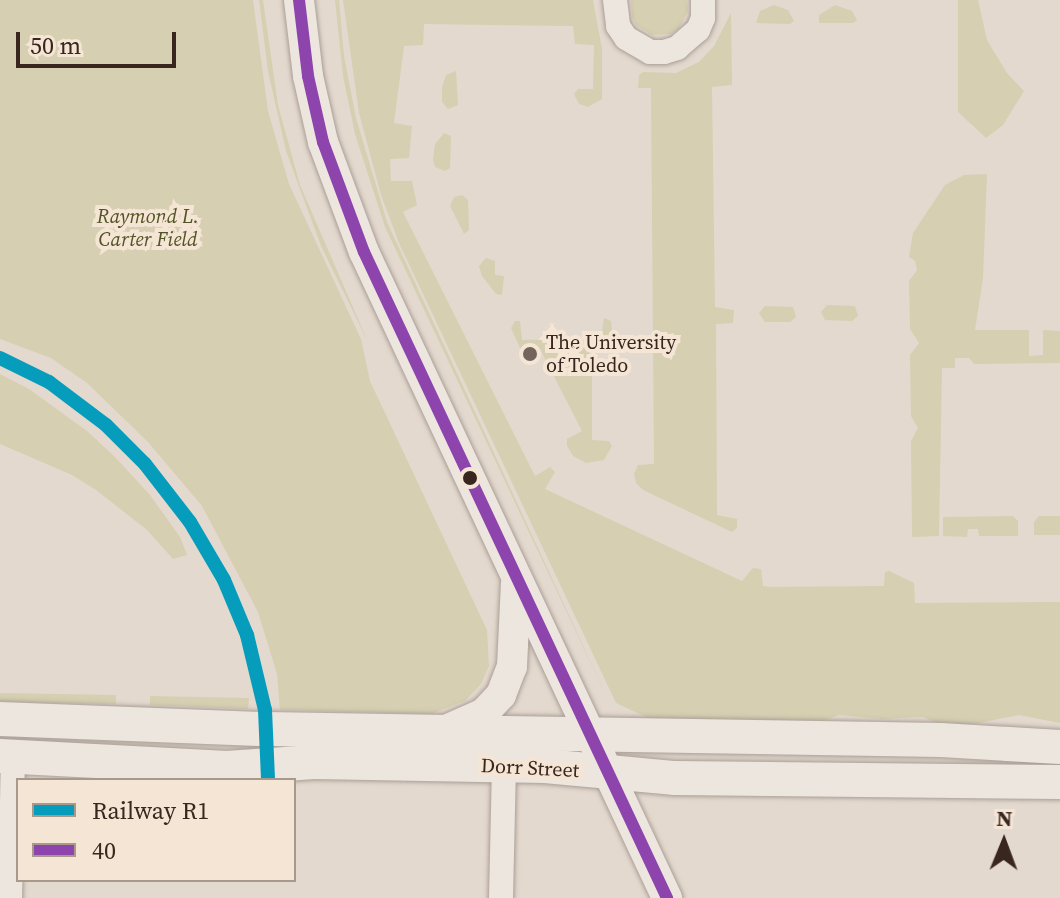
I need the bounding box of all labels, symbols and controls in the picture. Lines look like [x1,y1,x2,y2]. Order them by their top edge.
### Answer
scale bar [20,16,180,66]
text: 50 m [30,29,81,62]
park label: Raymond L. Carter Field [97,204,199,251]
place label: The University of Toledo [546,330,676,377]
marker: The University of Toledo [521,345,539,363]
unlabelled marker [462,470,478,486]
street label: Dorr Street [480,753,580,783]
legend [16,778,296,882]
text: Railway R1 [92,794,209,827]
north arrow [964,802,1044,882]
text: N [996,803,1013,833]
text: 40 [92,834,116,867]

